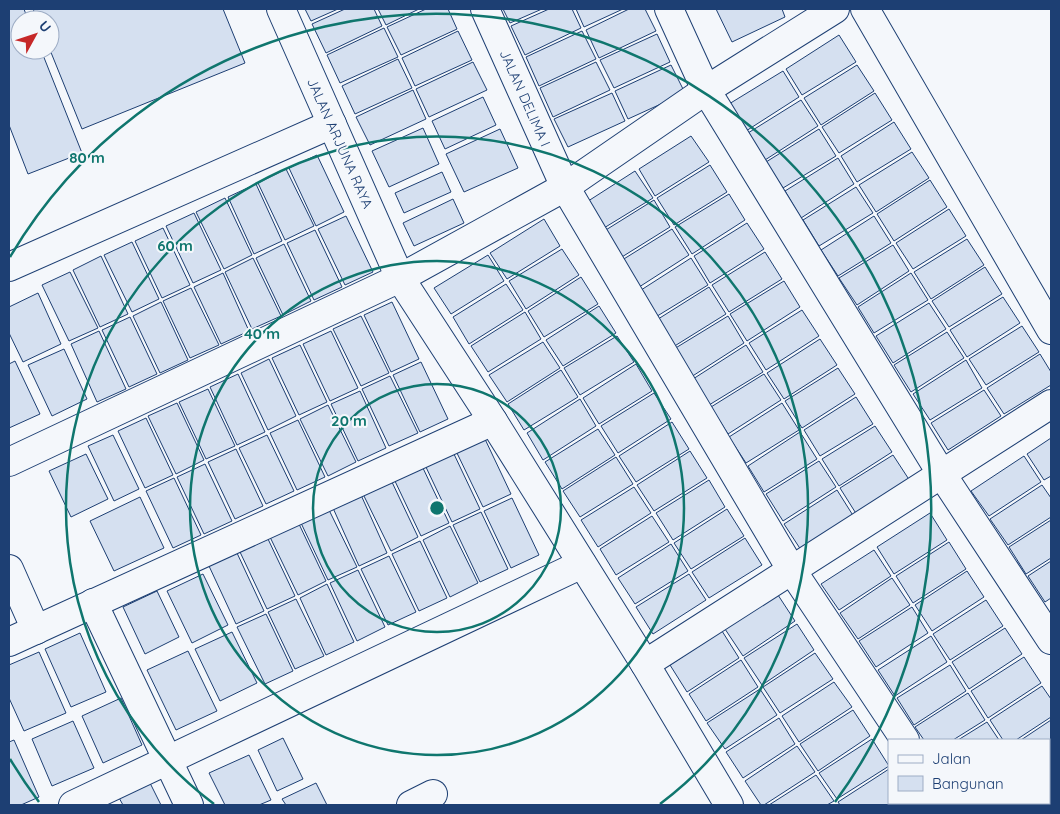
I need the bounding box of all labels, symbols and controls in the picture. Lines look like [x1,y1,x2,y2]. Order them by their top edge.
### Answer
north arrow [10,10,60,60]
text: U [35,17,55,36]
street label: JALAN DELIMA I [496,47,554,149]
street label: JALAN ARJUNA RAYA [303,75,377,211]
text: 80 m [69,148,105,167]
text: 60 m [157,236,193,255]
text: 40 m [244,324,280,343]
text: 20 m [331,411,367,430]
centre of rings [428,499,446,517]
legend [888,739,1050,804]
text: Jalan [932,749,971,768]
text: Bangunan [932,774,1004,793]

